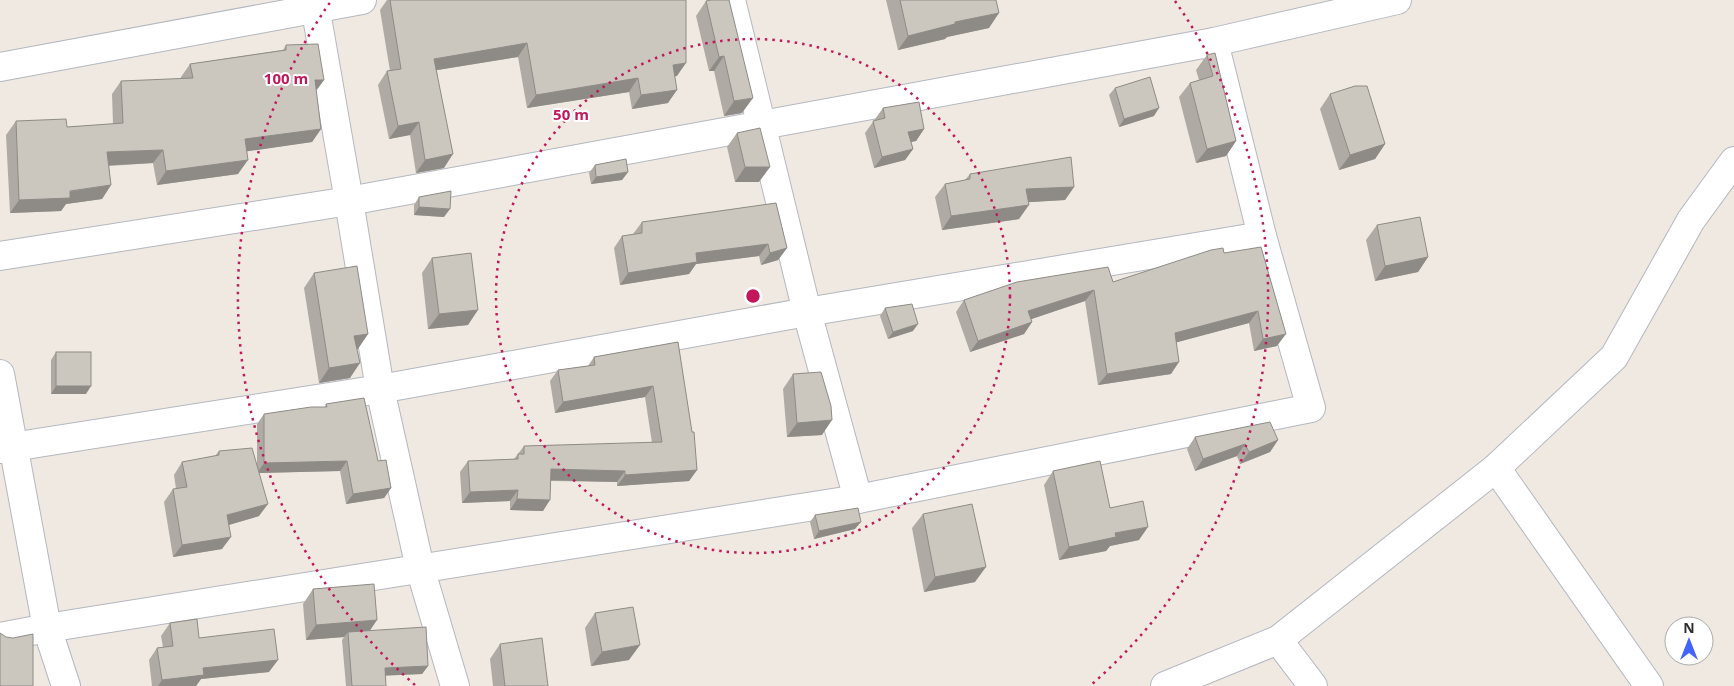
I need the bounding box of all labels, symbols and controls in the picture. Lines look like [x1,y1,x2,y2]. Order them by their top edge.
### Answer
text: 100 m [264,68,308,88]
text: 50 m [553,104,589,124]
centre of rings [744,287,762,305]
north arrow [1664,616,1714,666]
text: N [1683,618,1695,637]

